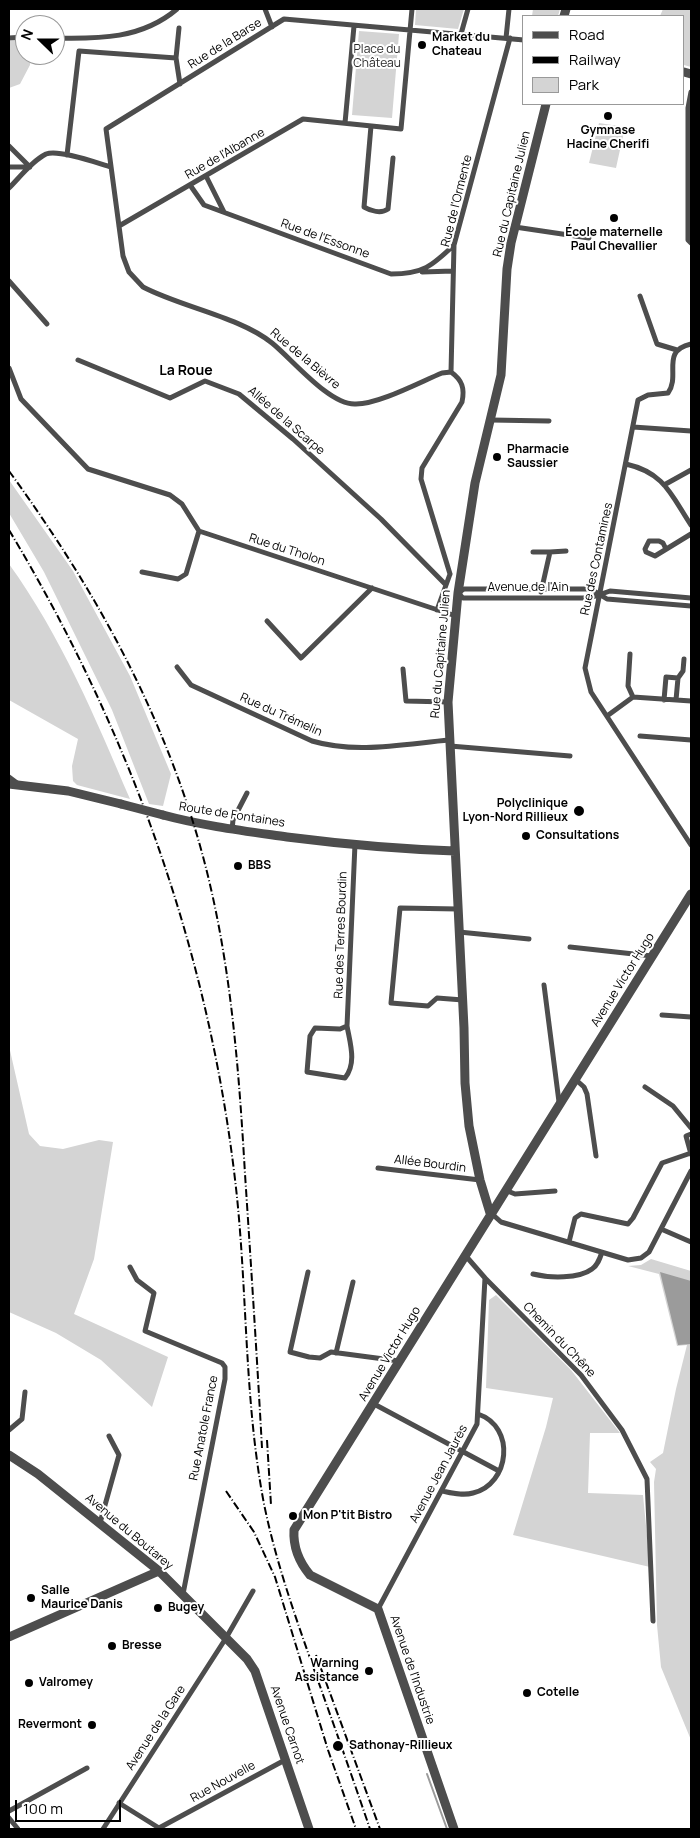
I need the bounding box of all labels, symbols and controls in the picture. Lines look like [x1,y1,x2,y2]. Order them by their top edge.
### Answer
north arrow [15,15,65,65]
legend [522,15,685,105]
street label: Rue de la Barse [186,16,264,72]
text: Road [569,24,605,45]
text: N [16,26,37,43]
place label: Market du Chateau [432,31,490,59]
marker: Market du Chateau [416,39,428,51]
park label: Place du Château [353,43,401,71]
text: Railway [569,49,621,70]
text: Park [569,74,599,95]
marker: Gymnase Hacine Cherifi [602,110,614,122]
place label: Gymnase Hacine Cherifi [567,124,649,152]
street label: Rue de l'Albanne [183,125,267,183]
street label: Rue du Capitaine Julien [490,130,534,258]
street label: Rue de l'Ormente [439,153,475,249]
marker: École maternelle Paul Chevallier [608,212,620,224]
street label: Rue de l'Essonne [279,216,371,262]
place label: École maternelle Paul Chevallier [565,226,663,254]
street label: Rue de la Bièvre [267,326,343,392]
district label: La Roue [159,363,213,379]
street label: Allée de la Scarpe [245,384,327,458]
place label: Pharmacie Saussier [507,443,569,471]
marker: Pharmacie Saussier [491,451,503,463]
street label: Rue des Contamines [578,501,616,617]
street label: Rue du Tholon [247,531,327,569]
street label: Avenue de l'Ain [487,581,569,595]
street label: Rue du Capitaine Julien [428,589,454,719]
street label: Rue du Trémelin [238,690,324,740]
place label: Polyclinique Lyon-Nord Rillieux [462,797,568,825]
street label: Route de Fontaines [178,800,286,830]
marker: Polyclinique Lyon-Nord Rillieux [572,804,586,818]
place label: Consultations [536,829,619,843]
marker: Consultations [520,830,532,842]
place label: BBS [248,859,271,873]
marker: BBS [232,860,244,872]
street label: Rue des Terres Bourdin [332,871,350,999]
street label: Avenue Victor Hugo [588,930,658,1030]
street label: Allée Bourdin [393,1152,467,1176]
street label: Chemin du Chêne [520,1300,598,1380]
street label: Avenue Victor Hugo [356,1304,424,1404]
street label: Rue Anatole France [187,1374,221,1482]
street label: Avenue Jean Jaurès [407,1422,471,1526]
street label: Avenue du Boutarey [82,1491,176,1573]
place label: Mon P'tit Bistro [303,1509,392,1523]
marker: Mon P'tit Bistro [287,1510,299,1522]
place label: Salle Maurice Danis [41,1584,123,1612]
marker: Salle Maurice Danis [25,1592,37,1604]
place label: Bugey [168,1601,204,1615]
marker: Bugey [152,1602,164,1614]
street label: Avenue de l'Industrie [387,1614,437,1726]
place label: Bresse [122,1639,162,1653]
marker: Bresse [106,1640,118,1652]
place label: Warning Assistance [295,1657,359,1685]
marker: Warning Assistance [363,1665,375,1677]
place label: Valromey [39,1676,93,1690]
marker: Valromey [23,1677,35,1689]
street label: Avenue de la Gare [123,1683,189,1773]
street label: Avenue Carnot [267,1684,307,1766]
place label: Cotelle [537,1686,579,1700]
marker: Cotelle [521,1687,533,1699]
place label: Revermont [18,1718,82,1732]
marker: Revermont [86,1719,98,1731]
marker: Sathonay-Rillieux [331,1739,345,1753]
place label: Sathonay-Rillieux [349,1739,452,1753]
street label: Rue Nouvelle [188,1758,258,1806]
scale bar [18,1790,124,1822]
text: 100 m [23,1798,63,1819]

